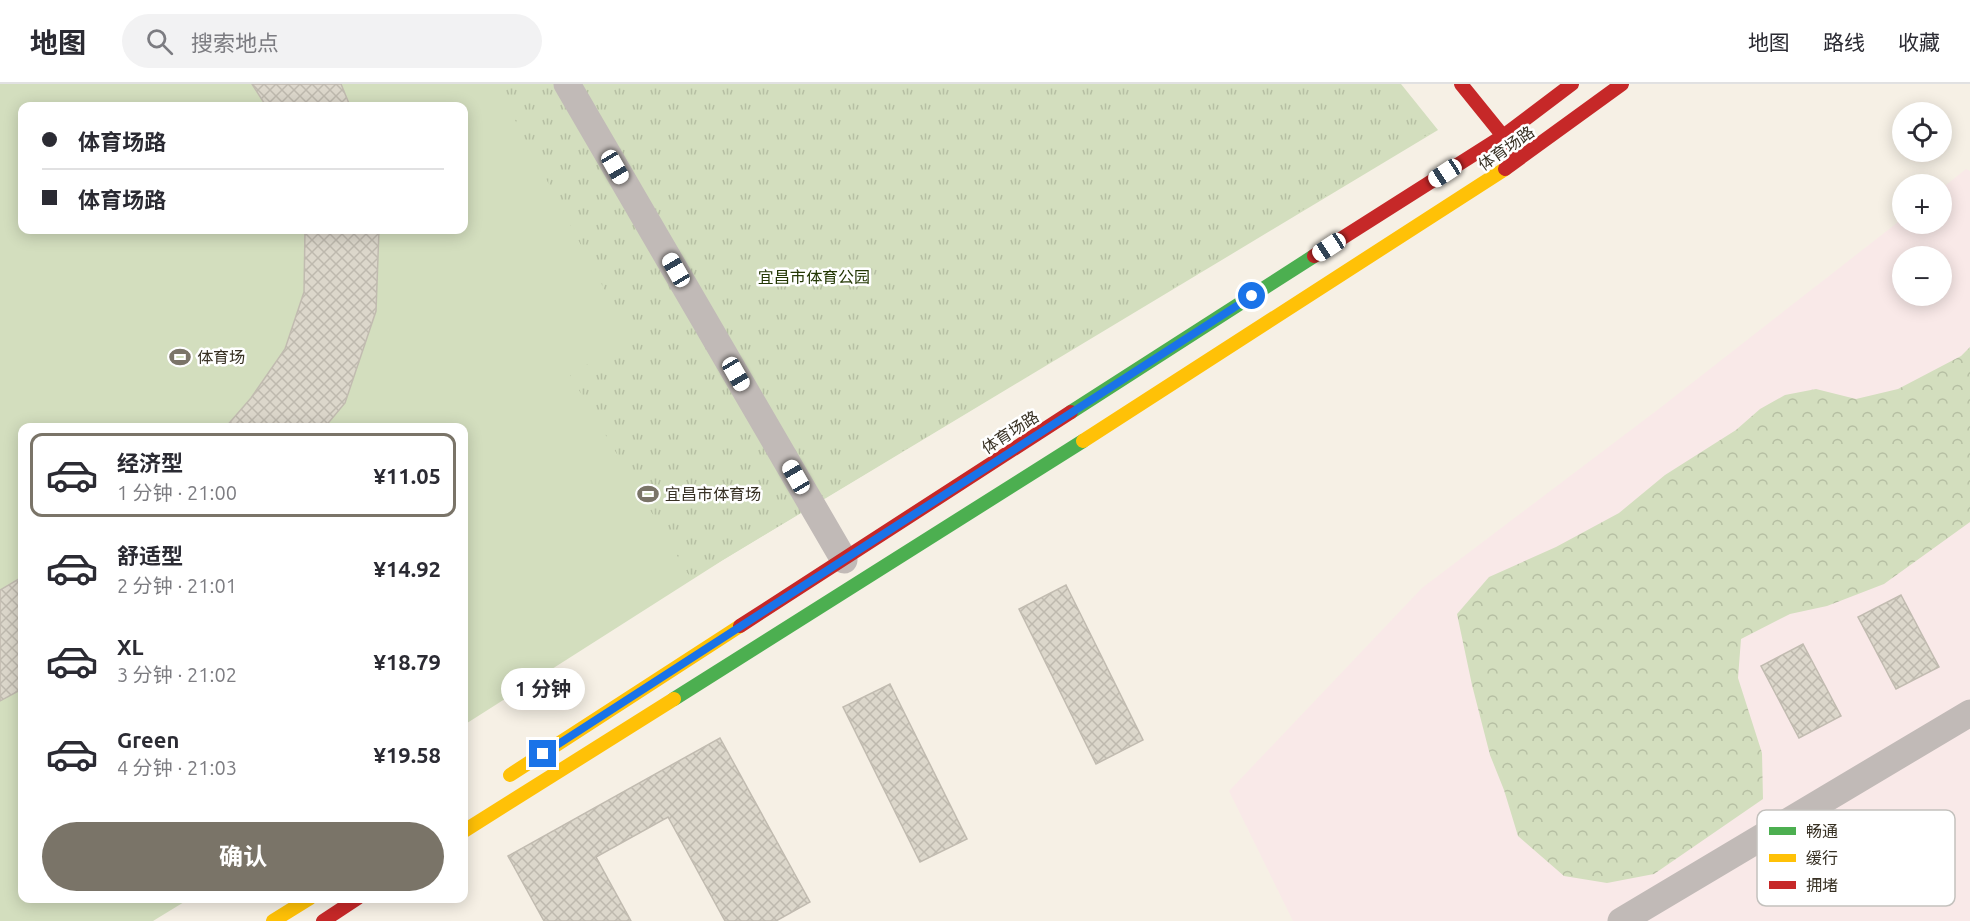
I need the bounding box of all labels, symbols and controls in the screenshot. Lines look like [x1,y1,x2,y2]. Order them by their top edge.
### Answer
search box [122,14,542,68]
icon: search [143,25,176,58]
text: 地图 [30,27,86,58]
text: 搜索地点 [191,30,279,55]
text: 地图 [1748,30,1790,54]
text: 路线 [1823,30,1865,54]
text: 收藏 [1898,30,1940,54]
map controls [1892,102,1952,306]
button: locate [1892,102,1952,162]
street label: 体育场路 [1475,122,1537,174]
text: 体育场路 [78,129,166,154]
car [598,147,632,187]
car [1425,156,1465,190]
button: + [1892,174,1952,234]
text: 体育场路 [78,187,166,212]
car [1309,230,1349,264]
button: − [1892,246,1952,306]
car [659,250,693,290]
park label: 宜昌市体育公园 [758,268,870,286]
route start [1238,282,1265,309]
sports icon: 体育场 [168,345,192,369]
place label: 体育场 [197,348,245,366]
car [719,354,753,394]
street label: 体育场路 [978,407,1042,457]
icon: car [45,448,99,502]
text: 经济型 [117,450,183,475]
car [779,457,813,497]
text: ¥11.05 [374,463,441,488]
text: 1 分钟 · 21:00 [117,481,237,504]
sports icon: 宜昌市体育场 [636,482,660,506]
place label: 宜昌市体育场 [665,485,761,503]
icon: car [45,541,99,595]
text: 舒适型 [117,543,183,568]
text: ¥14.92 [374,556,441,581]
text: 2 分钟 · 21:01 [117,574,237,597]
icon: car [45,634,99,688]
text: XL [117,634,144,659]
text: ¥18.79 [374,649,441,674]
text: 3 分钟 · 21:02 [117,663,237,686]
callout: 1 分钟 [501,667,585,709]
text: 1 分钟 [515,677,571,700]
icon: car [45,727,99,781]
text: Green [117,727,179,752]
route end [529,740,556,767]
text: ¥19.58 [374,742,441,767]
text: 4 分钟 · 21:03 [117,756,237,779]
legend [1757,810,1955,906]
button: 确认 [42,822,444,891]
text: 畅通 [1806,822,1838,840]
text: 缓行 [1806,849,1838,867]
text: 拥堵 [1806,876,1838,894]

